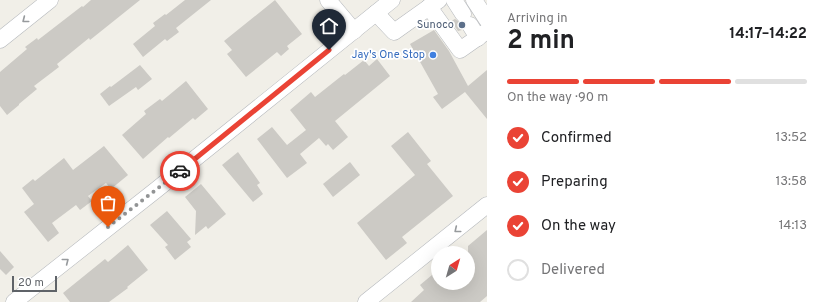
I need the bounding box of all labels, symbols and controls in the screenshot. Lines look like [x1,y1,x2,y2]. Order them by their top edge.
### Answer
pin [312,9,346,50]
text: Arriving in [507,11,568,27]
one-way arrow [23,15,30,22]
icon: home [318,15,340,37]
place label: Sunoco [417,18,454,32]
marker: Sunoco [457,20,467,30]
text: 2 min [507,25,575,58]
text: 14:17–14:22 [729,25,807,44]
place label: Jay's One Stop [352,48,425,62]
marker: Jay's One Stop [428,50,438,60]
text: On the way · 90 m [507,90,608,106]
icon: check [507,127,529,149]
text: Confirmed [541,129,612,148]
text: 13:52 [775,130,807,146]
courier [160,151,200,191]
icon: car [169,160,191,182]
icon: check [507,171,529,193]
text: Preparing [541,173,608,192]
text: 13:58 [775,174,807,190]
pin [91,186,125,227]
icon: bag [97,192,119,214]
icon: check [507,215,529,237]
text: On the way [541,217,616,236]
text: 14:13 [779,218,807,234]
one-way arrow [454,225,461,232]
north arrow [431,246,475,290]
map controls [431,246,475,290]
one-way arrow [62,258,69,265]
text: Delivered [541,261,605,280]
scale bar [12,274,57,293]
text: 20 m [18,276,44,290]

